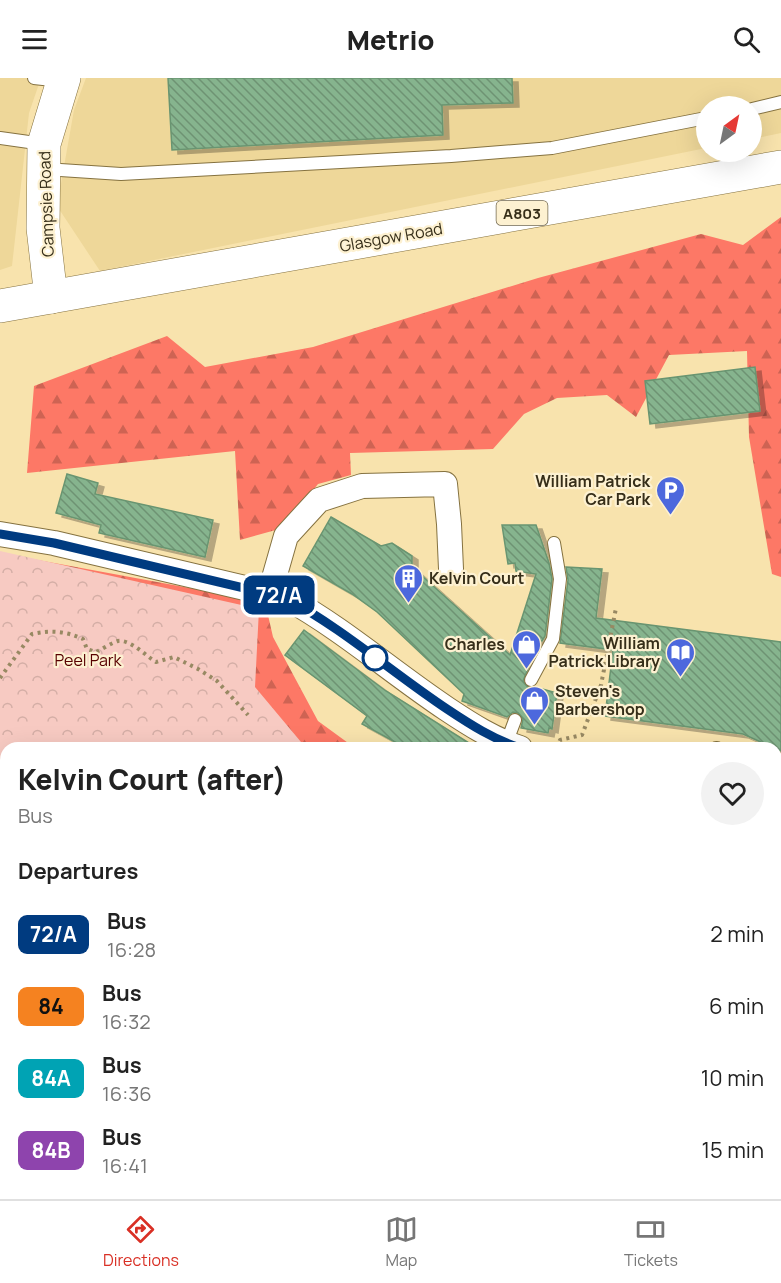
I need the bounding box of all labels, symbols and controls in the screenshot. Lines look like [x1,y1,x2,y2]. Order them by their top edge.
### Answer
text: Metrio [347,21,434,58]
icon: menu [18,23,51,56]
icon: search [730,23,763,56]
north arrow [696,96,762,162]
map controls [696,96,762,162]
street label: Campsie Road [33,151,59,257]
road number: A803 [496,201,548,225]
street label: Glasgow Road [338,217,444,257]
place label: William Patrick Car Park [535,470,650,510]
parking icon: William Patrick Car Park [655,474,687,516]
building icon: Kelvin Court [392,562,424,604]
place label: Kelvin Court [429,567,524,589]
line badge: 72/A [237,576,321,614]
text: 72/A [256,581,302,609]
shop icon: Charles [510,628,542,670]
place label: William Patrick Library [549,632,660,672]
place label: Charles [445,633,505,655]
library icon: William Patrick Library [665,636,697,678]
unlabelled marker [362,645,388,671]
park label: Peel Park [54,649,123,671]
place label: Steven's Barbershop [555,680,645,720]
shop icon: Steven's Barbershop [518,684,550,726]
text: Kelvin Court (after) [18,760,286,798]
button: heart [701,762,764,825]
text: Bus [18,802,53,829]
text: Departures [18,856,138,886]
text: Bus [107,906,146,936]
text: 2 min [710,919,764,949]
text: 72/A [30,920,77,948]
text: 16:28 [107,936,156,963]
text: Bus [102,978,142,1008]
text: 6 min [709,991,764,1021]
text: 84 [38,992,64,1020]
text: 16:32 [102,1008,151,1035]
text: Bus [102,1050,142,1080]
text: 10 min [701,1063,764,1093]
text: 84A [31,1064,71,1092]
text: 16:36 [102,1080,152,1107]
text: Bus [102,1122,142,1152]
text: 15 min [701,1135,764,1165]
text: 84B [32,1136,70,1164]
text: 16:41 [102,1152,148,1179]
tab: Directions [103,1213,179,1271]
tab: Map [385,1213,418,1271]
tab: Tickets [624,1213,678,1271]

